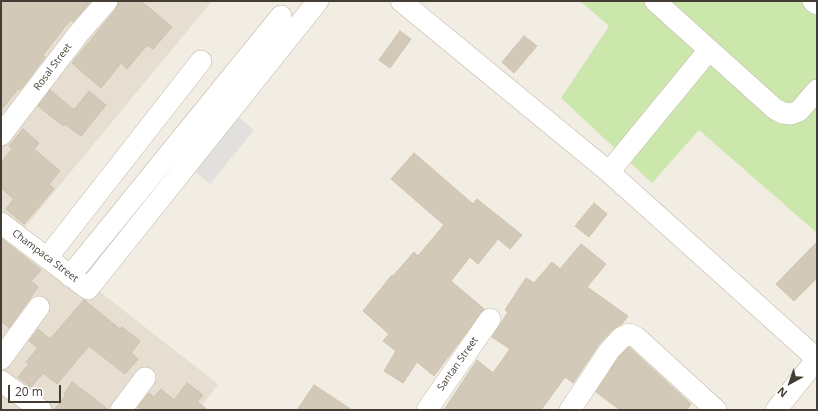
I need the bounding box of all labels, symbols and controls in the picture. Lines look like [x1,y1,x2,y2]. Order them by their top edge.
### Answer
street label: Rosal Street [31,41,75,93]
street label: Champaca Street [10,227,80,285]
street label: Santan Street [435,335,481,393]
north arrow [770,363,810,403]
scale bar [10,377,63,403]
text: 20 m [15,383,43,400]
text: N [774,384,790,401]

